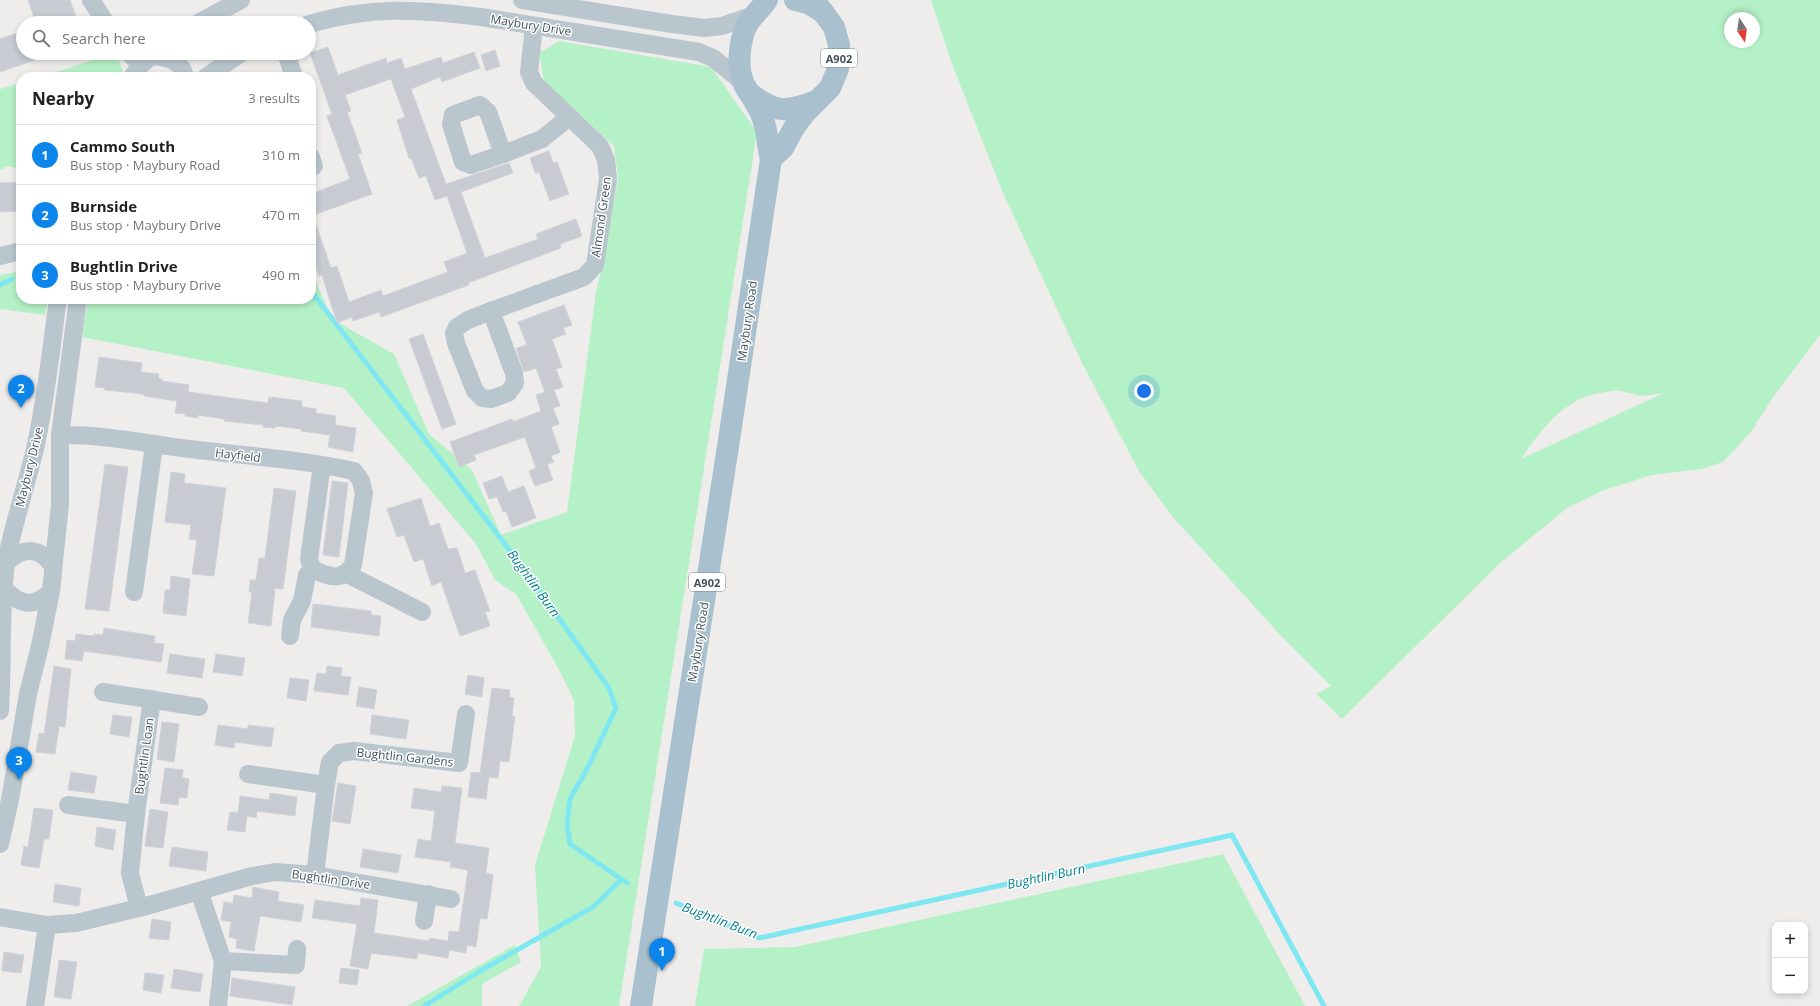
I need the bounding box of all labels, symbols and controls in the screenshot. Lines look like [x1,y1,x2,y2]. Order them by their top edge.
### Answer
street label: Maybury Drive [489,10,573,40]
north arrow [1724,12,1760,48]
search box [16,16,316,60]
icon: search [30,27,52,49]
text: Search here [62,28,146,48]
road number: A902 [821,49,857,67]
text: Nearby [32,87,94,110]
text: 3 results [248,89,300,107]
text: Cammo South [70,136,175,156]
text: 1 [41,146,49,164]
text: 310 m [262,146,300,164]
text: Bus stop · Maybury Road [70,156,220,174]
street label: Almond Green [587,176,615,258]
text: Burnside [70,196,137,216]
text: 2 [41,206,49,224]
text: 470 m [262,206,300,224]
text: Bus stop · Maybury Drive [70,216,221,234]
text: Bughtlin Drive [70,256,178,276]
text: 3 [41,266,49,284]
text: 490 m [262,266,300,284]
text: Bus stop · Maybury Drive [70,276,221,294]
street label: Maybury Road [733,280,761,362]
pin: 2 [8,375,34,408]
your location [1134,381,1154,401]
street label: Maybury Drive [11,425,47,509]
street label: Hayfield [214,444,262,466]
water label: Bughtlin Burn [503,546,565,620]
road number: A902 [689,573,725,591]
street label: Maybury Road [683,601,713,683]
street label: Bughtlin Loan [130,717,158,795]
street label: Bughtlin Gardens [356,743,455,771]
pin: 3 [6,747,32,780]
water label: Bughtlin Burn [1005,859,1087,893]
street label: Bughtlin Drive [291,865,372,893]
water label: Bughtlin Burn [680,897,760,943]
map controls [1772,922,1808,994]
button: + [1772,922,1808,958]
pin: 1 [649,938,675,971]
button: − [1772,958,1808,994]

